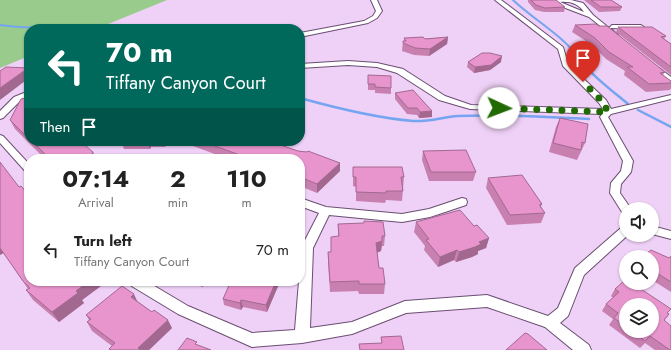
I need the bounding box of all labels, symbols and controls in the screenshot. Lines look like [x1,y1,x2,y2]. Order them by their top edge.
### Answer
text: 70 m [106,32,173,73]
icon: left [40,40,92,92]
pin [566,41,600,82]
icon: arrive [572,47,594,69]
text: Tiffany Canyon Court [106,70,265,96]
position arrow [478,87,520,129]
text: Then [40,116,70,138]
icon: arrive [78,116,100,138]
text: 07:14 [62,161,129,196]
text: 2 [170,161,186,196]
text: 110 [226,161,267,196]
text: Arrival [78,193,114,212]
text: min [168,193,188,212]
text: m [241,193,252,212]
map controls [619,202,659,338]
button: sound [619,202,659,242]
text: Turn left [74,230,132,252]
icon: left [40,239,62,261]
text: 70 m [256,239,289,261]
button: search [619,250,659,290]
text: Tiffany Canyon Court [74,252,189,271]
button: layers [619,298,659,338]

